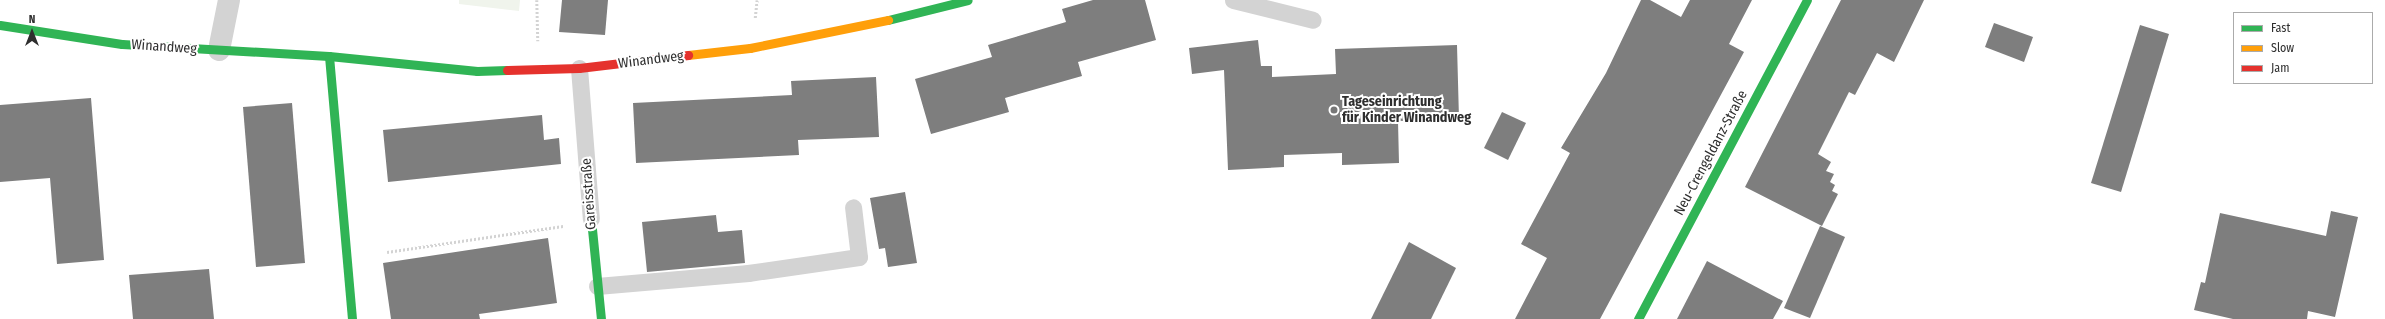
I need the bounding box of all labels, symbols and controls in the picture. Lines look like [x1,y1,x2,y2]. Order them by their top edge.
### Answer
north arrow [12,12,52,52]
legend [2233,12,2373,84]
text: N [29,13,35,26]
text: Fast [2271,21,2290,35]
street label: Winandweg [131,36,197,58]
text: Slow [2271,41,2294,55]
street label: Winandweg [617,48,685,72]
text: Jam [2271,61,2289,75]
street label: Neu-Crengeldanz-Straße [1671,88,1751,218]
place label: Tageseinrichtung für Kinder Winandweg [1342,94,1471,126]
marker: Tageseinrichtung für Kinder Winandweg [1329,105,1339,115]
street label: Gareisstraße [578,158,600,230]

